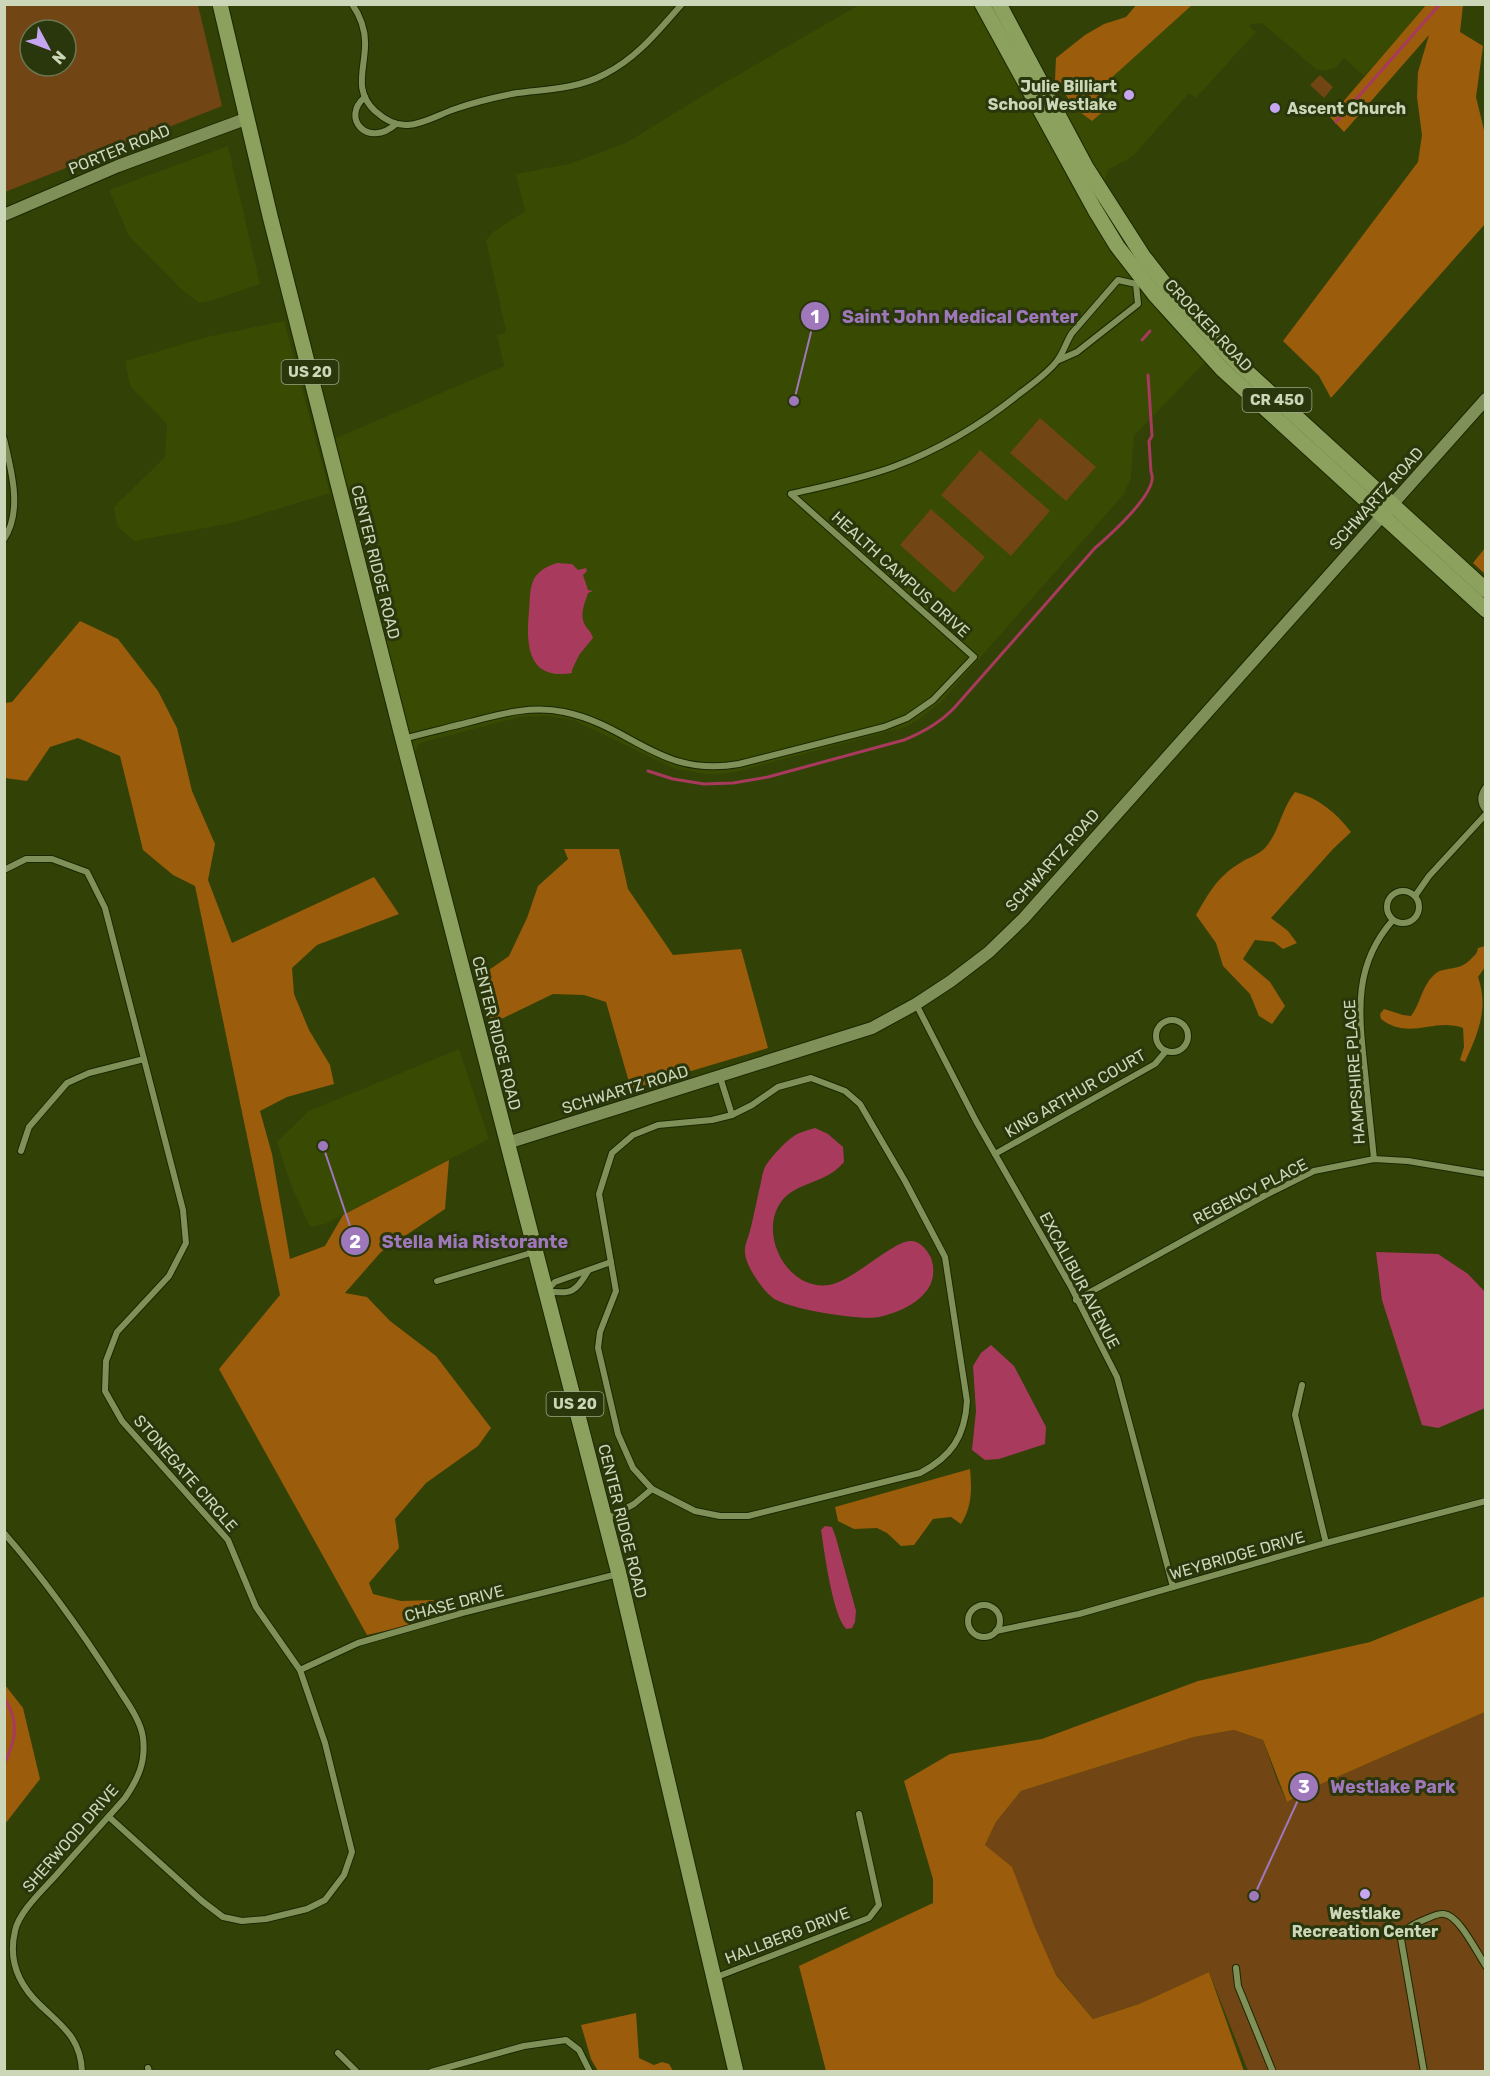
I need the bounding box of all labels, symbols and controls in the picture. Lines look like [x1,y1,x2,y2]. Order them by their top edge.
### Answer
north arrow [18,18,78,78]
text: N [48,47,70,68]
place label: Julie Billiart School Westlake [988,77,1118,114]
marker: Julie Billiart School Westlake [1122,88,1136,102]
place label: Ascent Church [1287,99,1406,118]
marker: Ascent Church [1268,101,1282,115]
street label: PORTER ROAD [66,120,173,178]
street label: CROCKER ROAD [1161,275,1256,375]
callout: Saint John Medical Center [800,298,1090,334]
text: 1 [811,306,819,328]
text: Saint John Medical Center [842,306,1078,328]
road number: US 20 [282,360,338,384]
road number: CR 450 [1242,388,1312,412]
street label: SCHWARTZ ROAD [1325,443,1427,553]
street label: CENTER RIDGE ROAD [347,483,404,641]
street label: HEALTH CAMPUS DRIVE [828,507,974,641]
street label: SCHWARTZ ROAD [1001,805,1103,915]
street label: CENTER RIDGE ROAD [468,954,525,1112]
street label: HAMPSHIRE PLACE [1340,999,1369,1145]
street label: KING ARTHUR COURT [1002,1045,1149,1141]
street label: SCHWARTZ ROAD [560,1061,691,1118]
street label: REGENCY PLACE [1190,1154,1311,1229]
street label: EXCALIBUR AVENUE [1035,1209,1124,1352]
callout: Stella Mia Ristorante [340,1223,581,1259]
text: 2 [349,1231,361,1253]
text: Stella Mia Ristorante [382,1231,569,1253]
road number: US 20 [546,1392,604,1416]
street label: STONEGATE CIRCLE [130,1411,241,1536]
street label: CENTER RIDGE ROAD [594,1442,651,1600]
street label: WEYBRIDGE DRIVE [1167,1527,1307,1584]
street label: CHASE DRIVE [402,1581,506,1626]
callout: Westlake Park [1289,1769,1468,1805]
text: 3 [1298,1776,1310,1798]
text: Westlake Park [1330,1776,1456,1798]
street label: SHERWOOD DRIVE [18,1780,122,1896]
marker: Westlake Recreation Center [1358,1887,1372,1901]
street label: HALLBERG DRIVE [722,1903,852,1968]
place label: Westlake Recreation Center [1292,1904,1439,1941]

